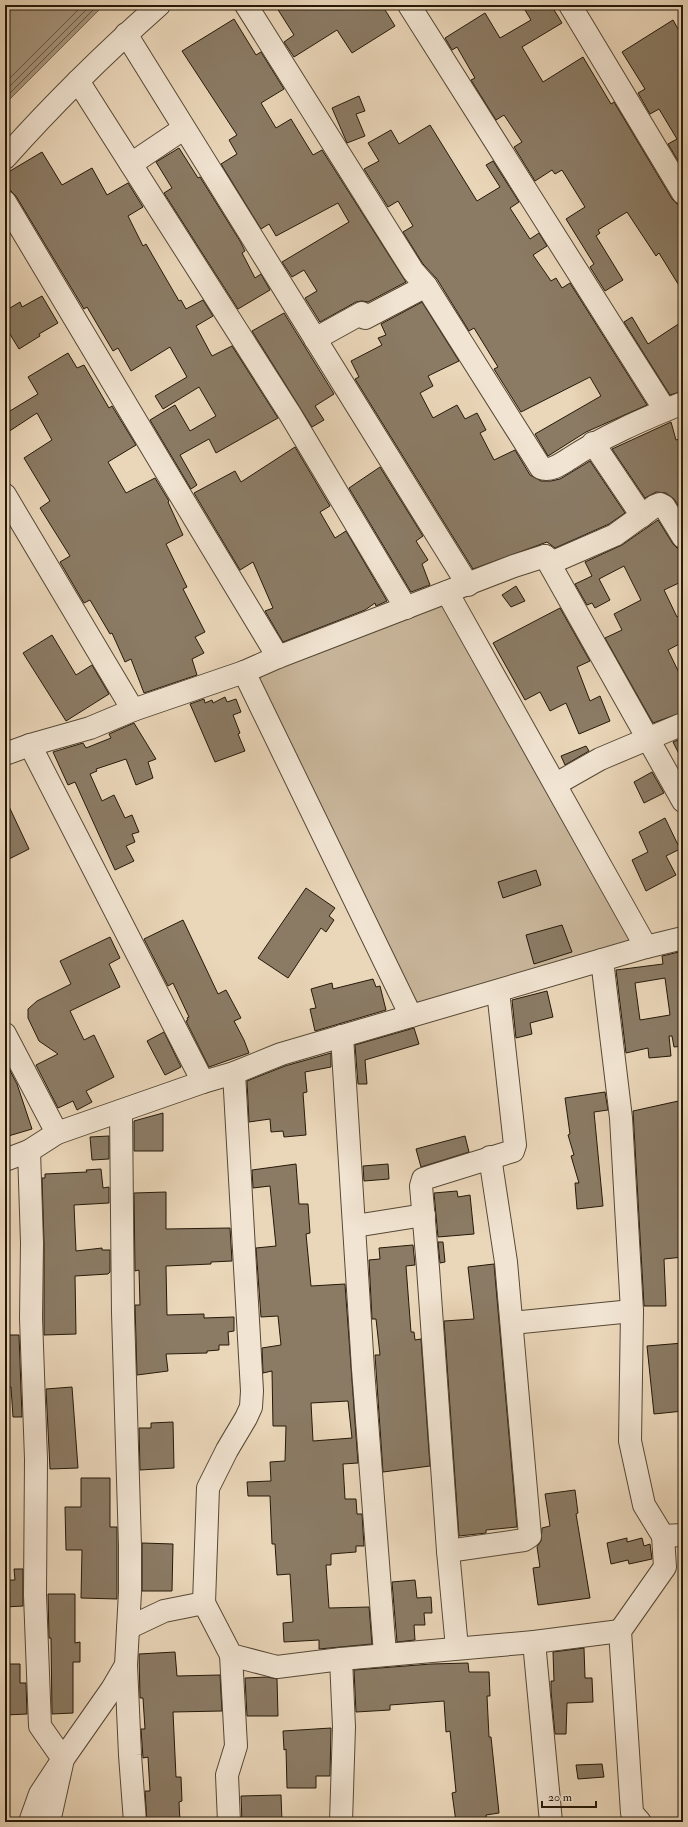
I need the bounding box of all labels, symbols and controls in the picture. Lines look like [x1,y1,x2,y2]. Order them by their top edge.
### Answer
scale bar [542,1783,596,1809]
text: 20 m [548,1790,573,1805]

